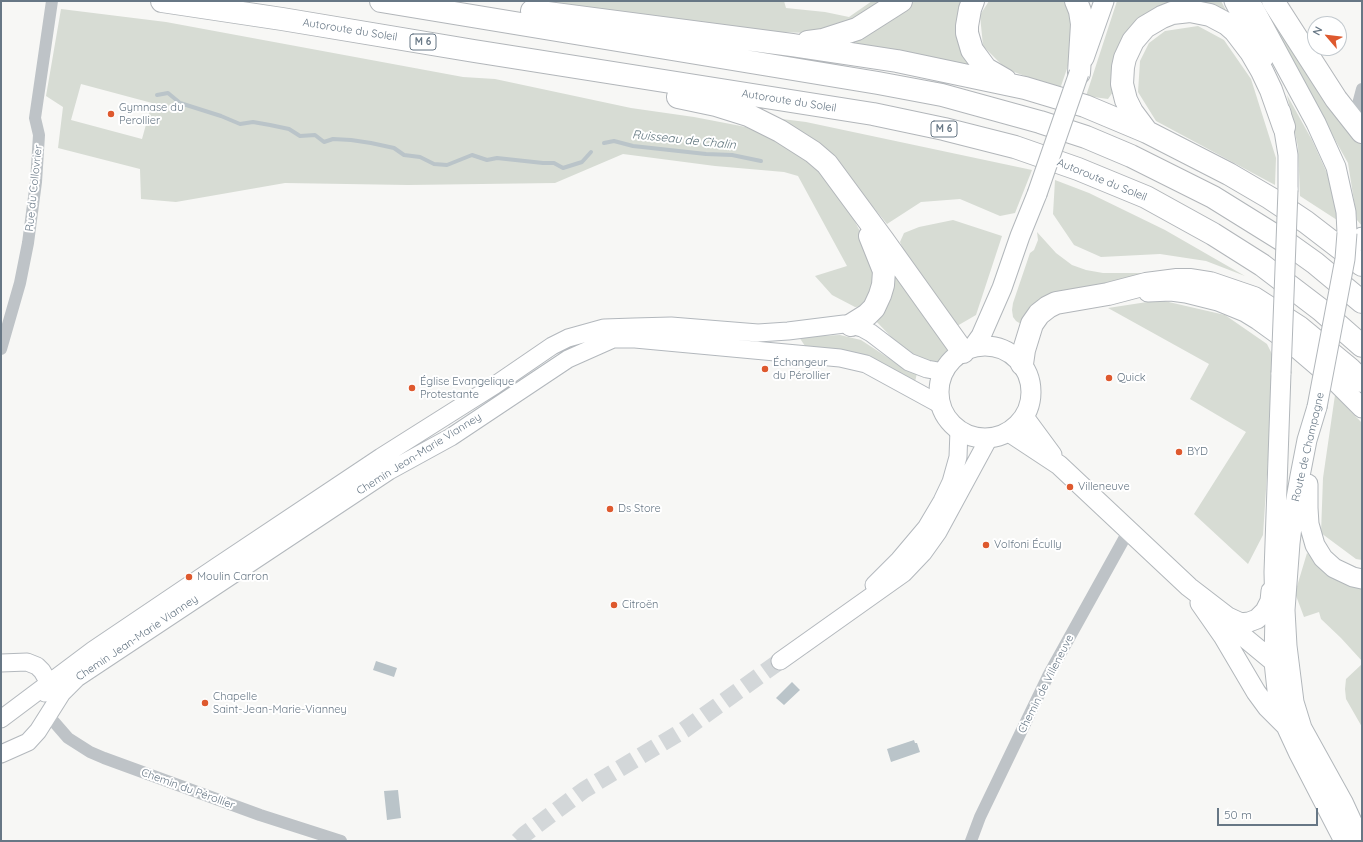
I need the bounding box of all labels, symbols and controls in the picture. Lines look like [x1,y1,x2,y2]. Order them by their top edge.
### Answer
street label: Autoroute du Soleil [302,16,398,44]
north arrow [1307,16,1347,56]
text: N [1309,24,1325,38]
road number: M 6 [410,34,436,50]
street label: Autoroute du Soleil [741,87,837,115]
place label: Gymnase du Perollier [119,101,183,127]
marker: Gymnase du Perollier [106,109,116,119]
road number: M 6 [931,121,957,137]
water label: Ruisseau de Chalin [631,127,737,153]
street label: Rue du Collovrier [23,144,45,232]
street label: Autoroute du Soleil [1055,156,1149,204]
place label: Échangeur du Pérollier [773,356,830,382]
marker: Échangeur du Pérollier [760,364,770,374]
place label: Quick [1117,371,1146,385]
marker: Quick [1104,373,1114,383]
place label: Église Evangelique Protestante [420,375,514,401]
marker: Église Evangelique Protestante [407,383,417,393]
street label: Route de Champagne [1289,391,1327,503]
street label: Chemin Jean-Marie Vianney [354,410,484,498]
place label: BYD [1187,445,1208,459]
marker: BYD [1174,447,1184,457]
place label: Villeneuve [1078,480,1130,494]
marker: Villeneuve [1065,482,1075,492]
place label: Ds Store [618,502,661,516]
marker: Ds Store [605,504,615,514]
place label: Volfoni Écully [994,538,1061,552]
marker: Volfoni Écully [981,540,991,550]
place label: Moulin Carron [197,570,268,584]
marker: Moulin Carron [184,572,194,582]
street label: Chemin Jean-Marie Vianney [73,592,201,684]
place label: Citroën [622,598,658,612]
marker: Citroën [609,600,619,610]
street label: Chemin de Villeneuve [1015,632,1077,736]
place label: Chapelle Saint-Jean-Marie-Vianney [213,690,347,716]
marker: Chapelle Saint-Jean-Marie-Vianney [200,698,210,708]
street label: Chemin du Pérollier [139,766,237,812]
scale bar [1219,800,1320,826]
text: 50 m [1224,807,1252,822]

